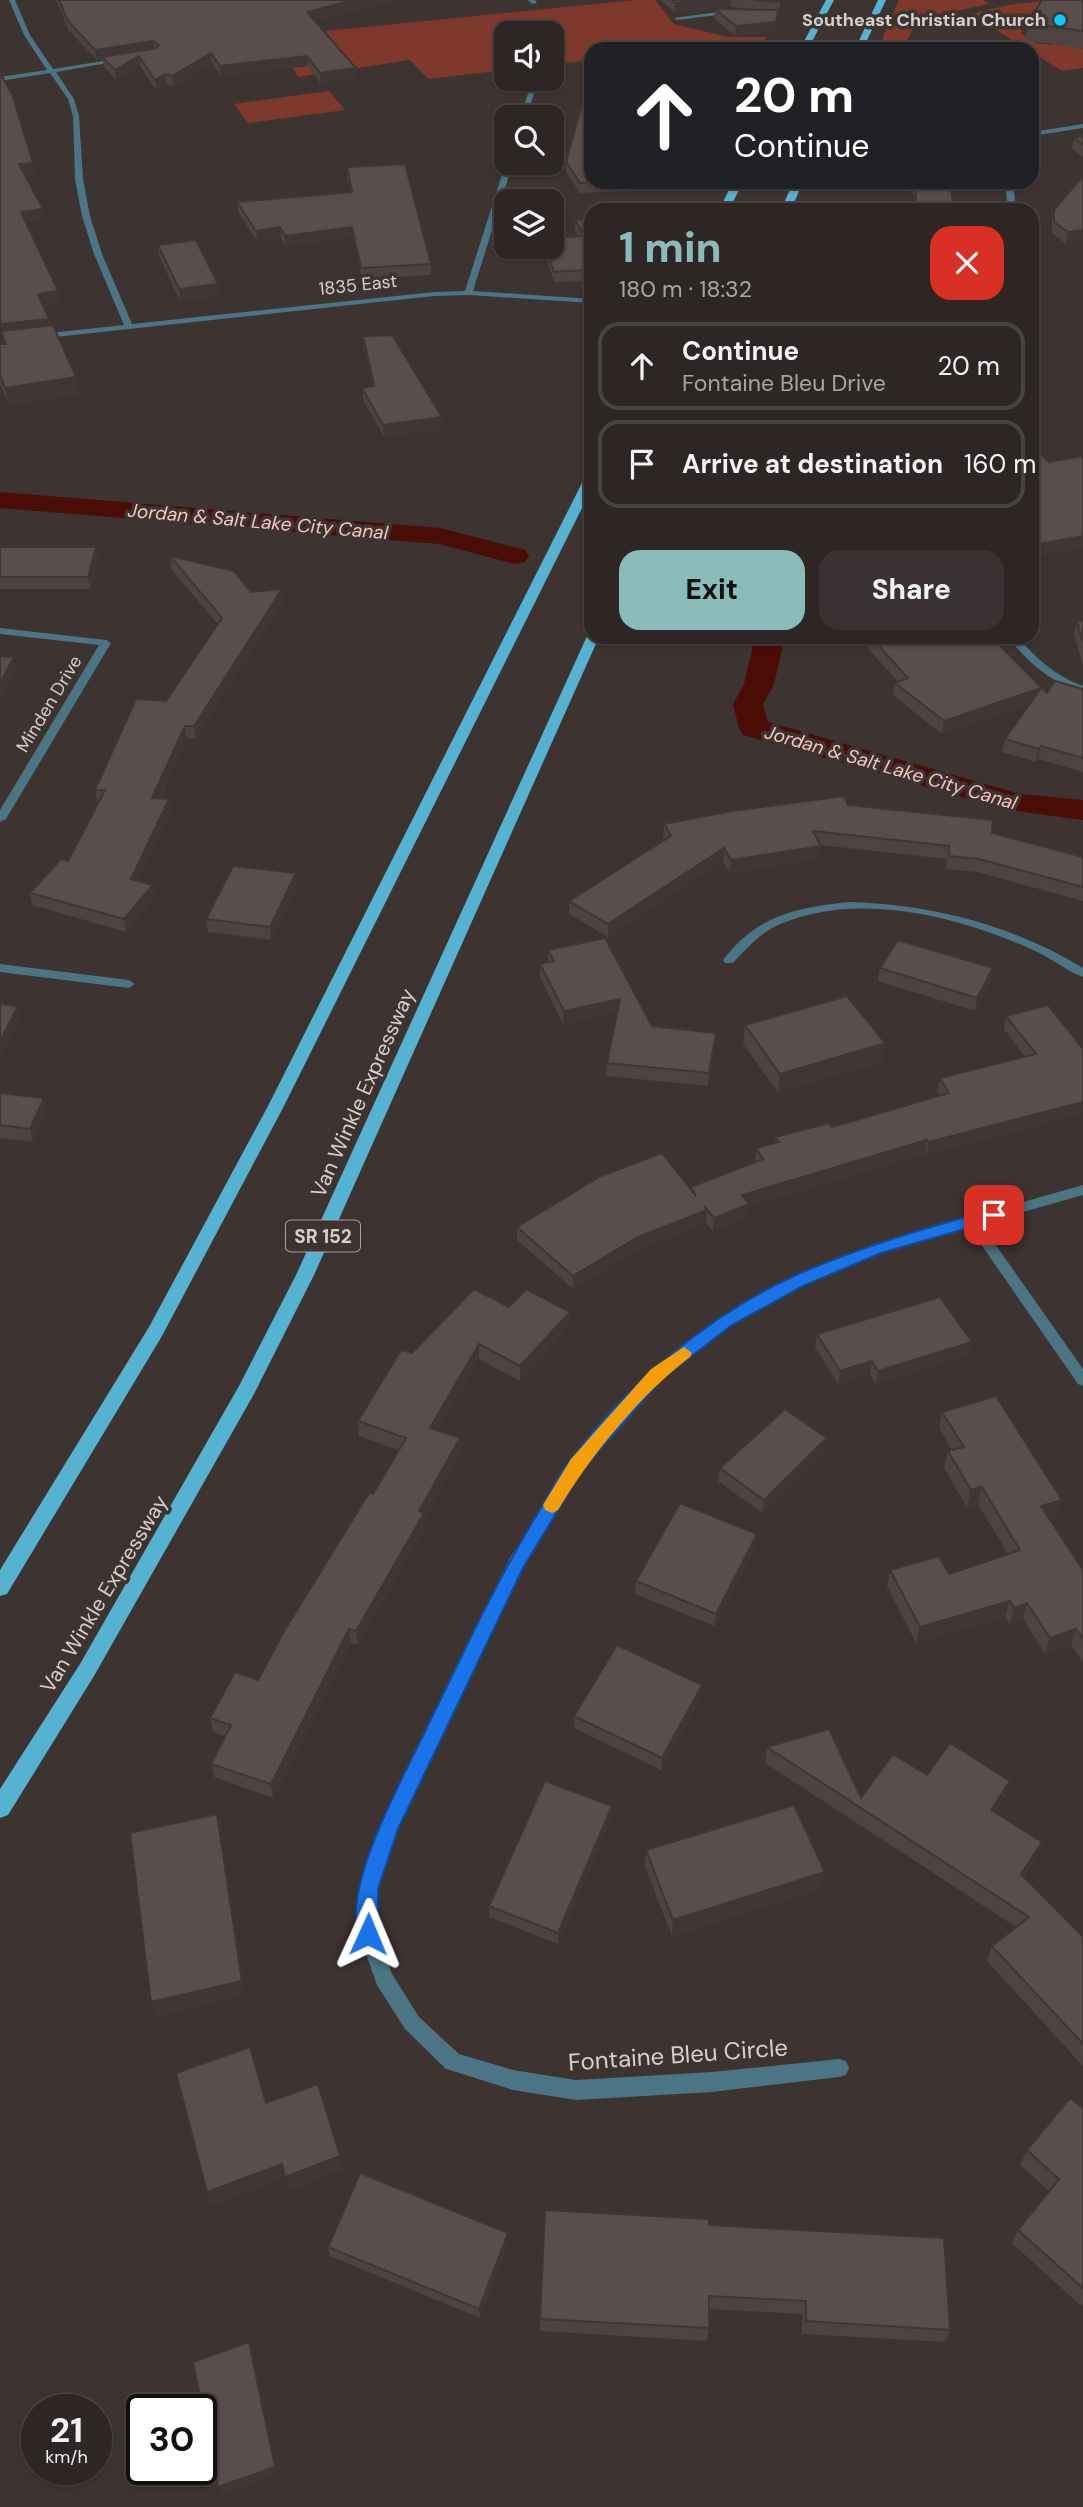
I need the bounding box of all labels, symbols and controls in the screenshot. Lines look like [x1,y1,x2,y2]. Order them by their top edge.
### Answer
place label: Southeast Christian Church [802,8,1046,32]
marker: Southeast Christian Church [1052,12,1068,28]
map controls [494,21,564,259]
button: sound [494,21,564,91]
text: 20 m [734,63,854,127]
icon: ahead [619,70,710,161]
button: search [494,105,564,175]
text: Continue [734,125,869,167]
button: layers [494,189,564,259]
text: 1 min [619,220,722,275]
button: close [930,226,1004,300]
street label: 1835 East [318,269,398,301]
text: 180 m · 18:32 [619,274,752,304]
text: Continue [682,334,799,368]
icon: ahead [623,347,661,385]
text: 20 m [937,349,1000,383]
text: Fontaine Bleu Drive [682,368,886,398]
icon: arrive [623,445,661,483]
text: Arrive at destination [682,447,943,481]
text: 160 m [964,447,1036,481]
water label: Jordan & Salt Lake City Canal [127,498,390,545]
button: Exit [619,550,805,630]
button: Share [819,550,1004,630]
street label: Minden Drive [11,651,87,757]
water label: Jordan & Salt Lake City Canal [762,719,1021,816]
street label: Van Winkle Expressway [304,984,422,1202]
pin [964,1185,1024,1245]
icon: arrive [975,1196,1013,1234]
road number: SR 152 [286,1220,360,1252]
street label: Van Winkle Expressway [34,1490,174,1698]
position arrow [331,1897,405,1971]
street label: Fontaine Bleu Circle [567,2031,789,2078]
speed limit sign: 30 [126,2394,217,2485]
text: 21 [50,2407,83,2453]
text: km/h [45,2445,88,2469]

